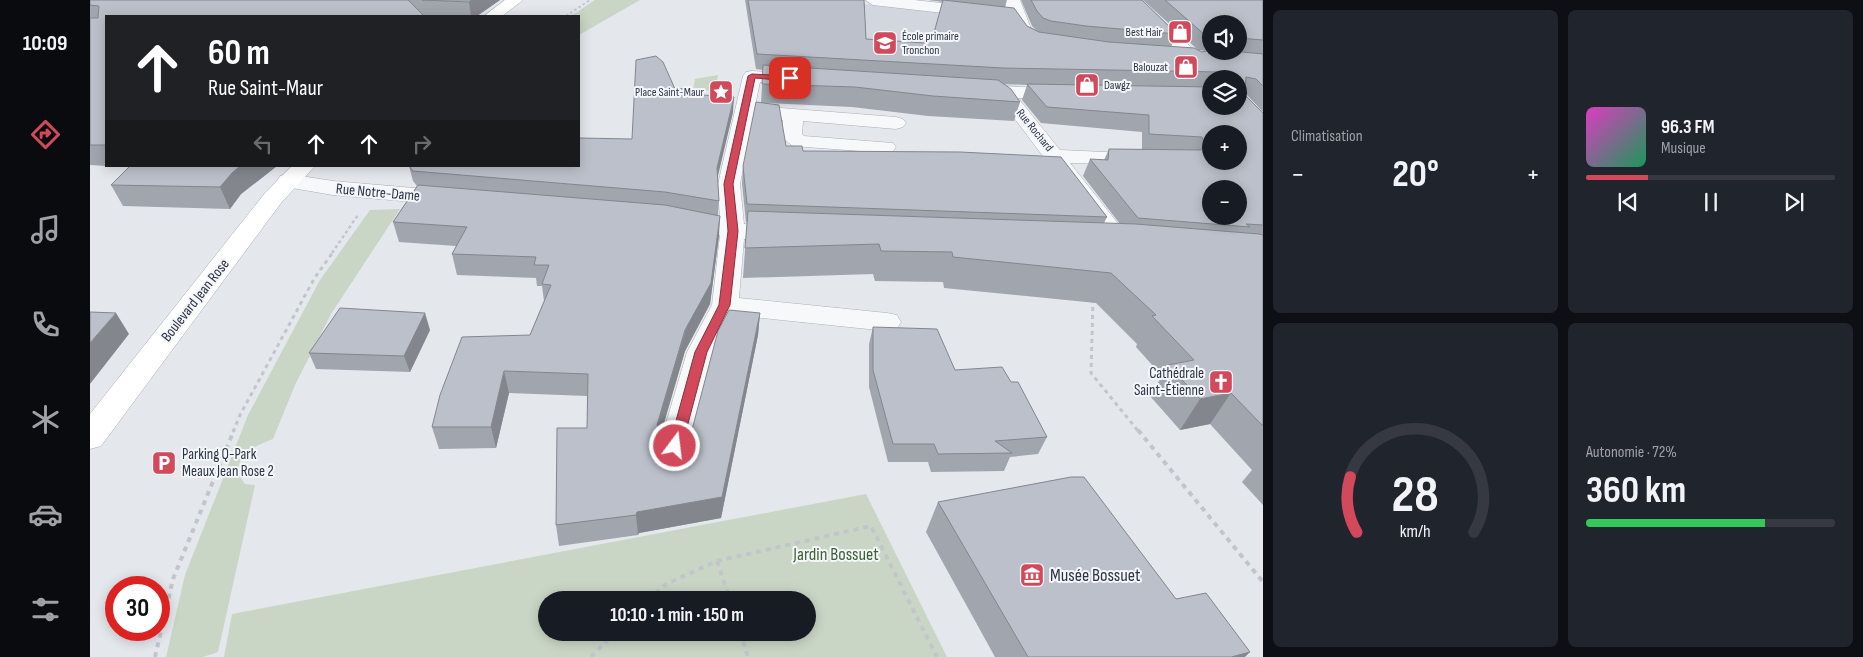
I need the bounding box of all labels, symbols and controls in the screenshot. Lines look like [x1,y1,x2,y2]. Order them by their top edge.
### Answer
map controls [1202,15,1247,225]
button: sound [1202,15,1247,60]
shop icon: Best Hair [1167,19,1193,45]
place label: Best Hair [1126,25,1163,40]
place label: École primaire Tronchon [902,29,959,58]
text: 10:09 [23,30,67,57]
school or university icon: École primaire Tronchon [872,30,898,56]
text: 60 m [208,32,270,75]
icon: ahead [125,35,190,100]
shop icon: Balouzat [1173,54,1199,80]
pin [769,57,811,99]
place label: Balouzat [1133,60,1168,75]
icon: arrive [776,64,804,92]
button: layers [1202,70,1247,115]
shop icon: Dawgz [1074,72,1100,98]
text: Rue Saint-Maur [208,75,323,102]
place label: Dawgz [1104,78,1131,93]
place icon: Place Saint-Maur [708,79,734,105]
place label: Place Saint-Maur [635,85,705,100]
street label: Rue Rochard [1013,106,1056,155]
text: 96.3 FM [1661,116,1714,139]
icon: directions [28,117,63,152]
button: + [1202,125,1247,170]
text: Climatisation [1291,127,1363,146]
icon: left [249,130,277,158]
icon: ahead [302,130,330,158]
icon: ahead [355,130,383,158]
icon: right [408,130,436,158]
text: Musique [1661,139,1706,158]
text: 20° [1392,152,1439,197]
text: − [1291,158,1305,191]
text: + [1526,158,1540,191]
street label: Rue Notre-Dame [335,179,421,206]
button: − [1202,180,1247,225]
icon: previous [1614,188,1642,216]
icon: pause [1697,188,1725,216]
icon: next [1780,188,1808,216]
icon: music [28,212,63,247]
street label: Boulevard Jean Rose [157,255,234,346]
icon: phone [28,307,63,342]
place label: Cathédrale Saint-Étienne [1134,364,1204,400]
church icon: Cathédrale Saint-Étienne [1208,369,1234,395]
icon: climate [28,402,63,437]
position arrow [648,419,700,471]
text: Autonomie · 72% [1586,443,1677,462]
place label: Parking Q-Park Meaux Jean Rose 2 [182,445,274,481]
parking icon: Parking Q-Park Meaux Jean Rose 2 [151,450,177,476]
text: 28 [1392,464,1439,527]
text: 360 km [1586,468,1686,513]
icon: car [28,497,63,532]
text: km/h [1400,521,1431,542]
park label: Jardin Bossuet [792,544,879,565]
museum icon: Musée Bossuet [1019,562,1045,588]
place label: Musée Bossuet [1050,565,1141,586]
speed limit sign: 30 [105,576,170,641]
icon: filters [28,592,63,627]
text: 10:10 · 1 min · 150 m [610,604,744,627]

